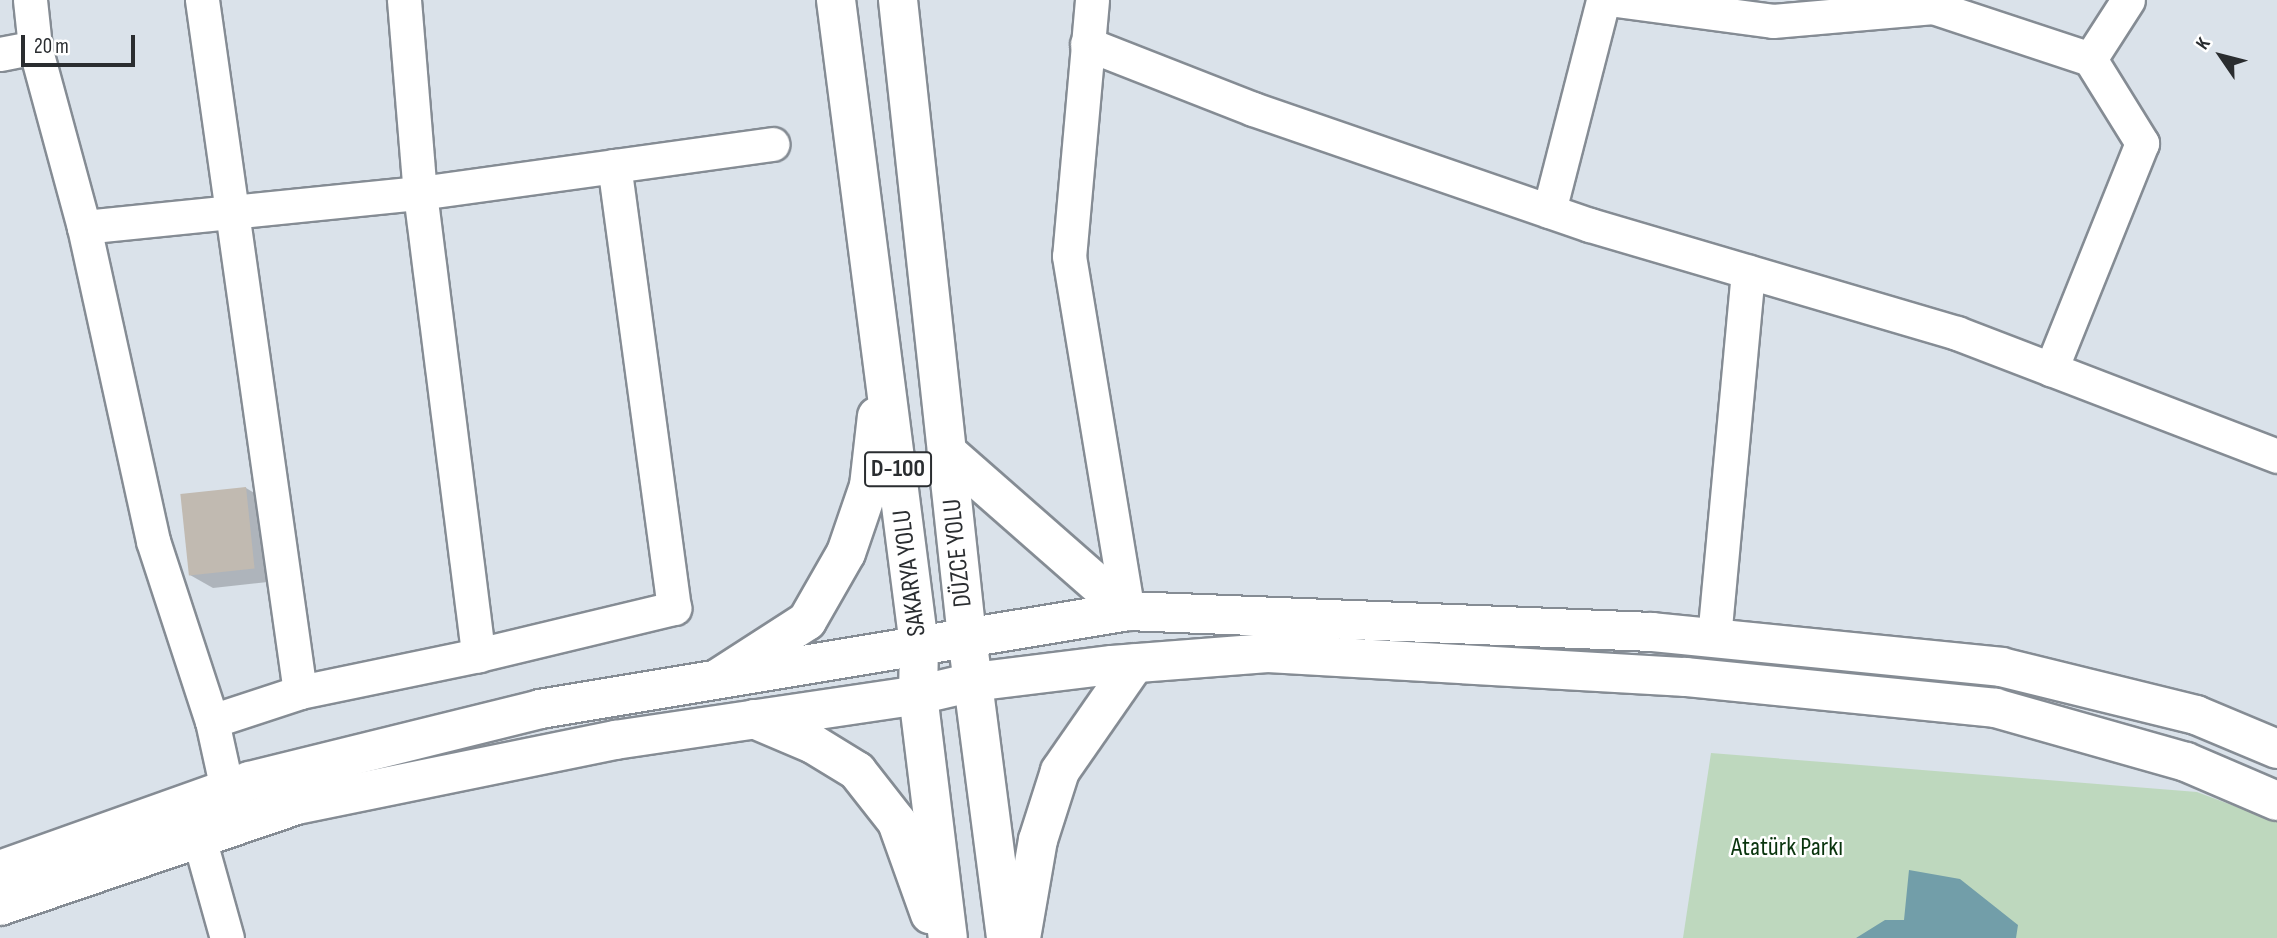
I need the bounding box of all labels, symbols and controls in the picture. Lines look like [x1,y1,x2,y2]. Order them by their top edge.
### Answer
scale bar [24,21,138,65]
north arrow [2186,21,2256,91]
text: K [2191,33,2215,54]
text: 20 m [34,34,69,59]
road number: D-100 [863,448,933,490]
street label: DÜZCE YOLU [937,497,979,609]
street label: SAKARYA YOLU [887,508,933,638]
park label: Atatürk Parkı [1731,832,1843,864]

